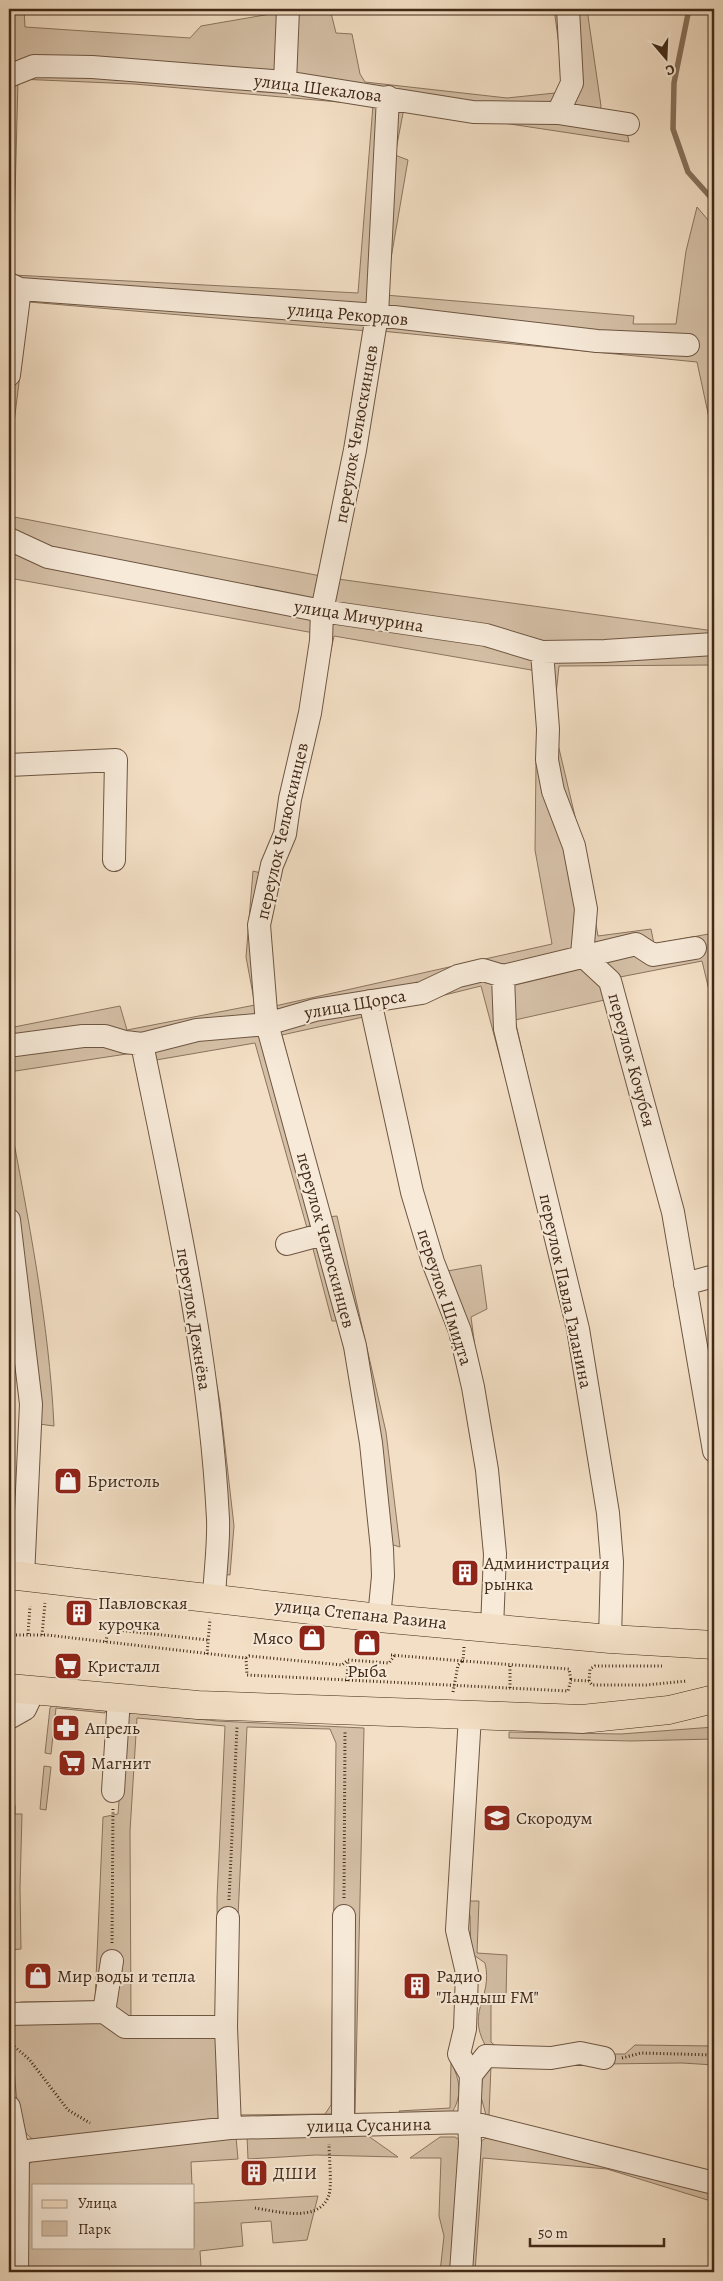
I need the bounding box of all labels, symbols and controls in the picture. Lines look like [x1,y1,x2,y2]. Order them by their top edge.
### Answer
north arrow [640,32,690,82]
text: С [663,59,677,80]
street label: улица Шекалова [252,68,384,108]
street label: улица Рекордов [286,297,409,331]
street label: переулок Челюскинцев [328,343,384,525]
street label: улица Мичурина [292,594,426,638]
street label: переулок Челюскинцев [250,740,314,922]
street label: улица Щорса [301,983,408,1025]
street label: переулок Кочубея [603,990,661,1130]
street label: переулок Челюскинцев [291,1150,361,1330]
street label: переулок Павла Галанина [534,1191,599,1391]
street label: переулок Шмидта [412,1226,479,1369]
street label: переулок Дежнёва [171,1246,217,1393]
shop icon: Бристоль [53,1466,83,1496]
place label: Бристоль [87,1469,160,1493]
place label: Администрация рынка [483,1551,610,1596]
building icon: Администрация рынка [450,1558,480,1588]
place label: Павловская курочка [98,1591,188,1636]
street label: улица Степана Разина [273,1593,449,1635]
building icon: Павловская курочка [64,1598,94,1628]
shop icon: Мясо [297,1623,327,1653]
place label: Мясо [252,1626,293,1650]
shop icon: Рыба [352,1628,382,1658]
supermarket icon: Кристалл [53,1651,83,1681]
place label: Кристалл [87,1654,160,1678]
place label: Рыба [347,1659,387,1683]
pharmacy icon: Апрель [51,1713,81,1743]
place label: Апрель [84,1716,140,1740]
supermarket icon: Магнит [57,1748,87,1778]
place label: Магнит [91,1751,151,1775]
school or university icon: Скородум [482,1803,512,1833]
place label: Скородум [516,1806,593,1830]
shop icon: Мир воды и тепла [23,1961,53,1991]
place label: Мир воды и тепла [57,1964,196,1988]
place label: Радио "Ландыш FM" [436,1964,539,2009]
building icon: Радио "Ландыш FM" [402,1971,432,2001]
street label: улица Сусанина [306,2112,432,2138]
building icon: ДШИ [239,2158,269,2188]
place label: ДШИ [273,2161,317,2185]
legend [32,2184,195,2248]
text: Улица [78,2193,117,2213]
scale bar [530,2216,664,2248]
text: Парк [78,2219,111,2239]
text: 50 m [538,2223,568,2243]

